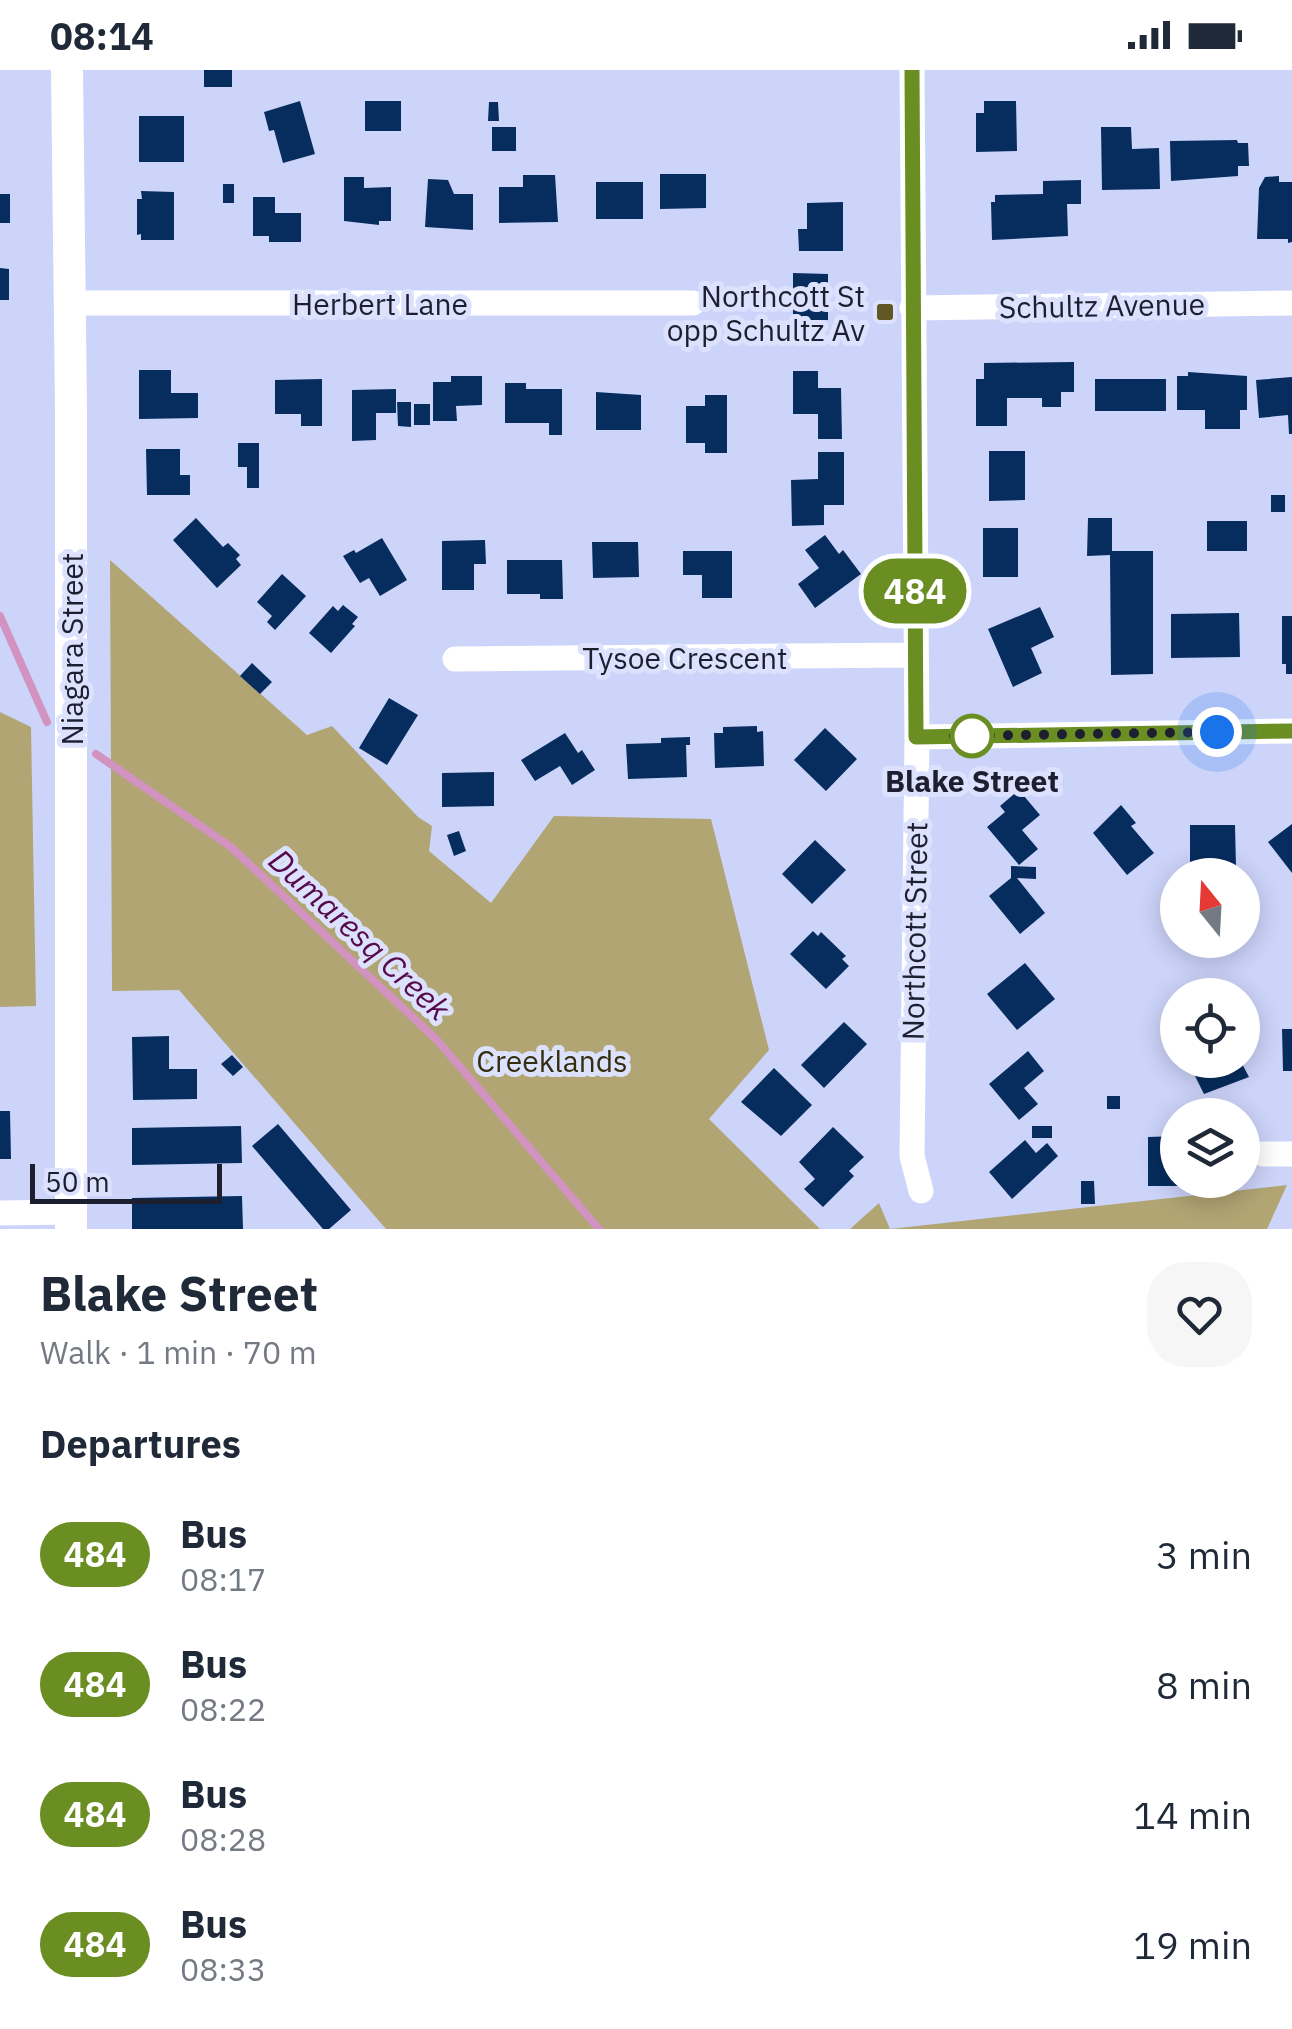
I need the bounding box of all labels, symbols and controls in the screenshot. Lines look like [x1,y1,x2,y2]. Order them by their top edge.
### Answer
text: 08:14 [50,11,154,60]
place label: Northcott St opp Schultz Av [667,276,865,349]
street label: Herbert Lane [292,284,468,323]
street label: Schultz Avenue [999,284,1205,326]
marker: Northcott St opp Schultz Av [874,301,896,323]
street label: Niagara Street [52,553,91,745]
line badge: 484 [858,558,972,624]
text: 484 [883,568,947,614]
street label: Tysoe Crescent [582,638,788,677]
your location [1192,707,1242,757]
marker: Blake Street [951,715,993,757]
place label: Blake Street [885,761,1059,800]
street label: Northcott Street [893,821,935,1041]
water label: Dumaresq Creek [260,839,461,1030]
north arrow [1160,858,1260,958]
map controls [1160,858,1260,1198]
button: locate [1160,978,1260,1078]
park label: Creeklands [476,1041,628,1080]
button: layers [1160,1098,1260,1198]
scale bar [30,1159,222,1204]
text: 50 m [45,1163,110,1200]
text: Blake Street [40,1262,318,1324]
button: heart [1147,1262,1252,1367]
text: Walk · 1 min · 70 m [40,1331,317,1373]
text: Departures [40,1419,241,1468]
text: Bus [180,1509,247,1558]
text: 3 min [1156,1530,1252,1579]
text: 484 [63,1531,127,1577]
text: 08:17 [180,1558,266,1600]
text: Bus [180,1639,247,1688]
text: 8 min [1156,1660,1252,1709]
text: 484 [63,1661,127,1707]
text: 08:22 [180,1688,266,1730]
text: Bus [180,1769,247,1818]
text: 14 min [1133,1790,1252,1839]
text: 484 [63,1791,127,1837]
text: 08:28 [180,1818,266,1860]
text: Bus [180,1899,247,1948]
text: 19 min [1133,1920,1252,1969]
text: 484 [63,1921,127,1967]
text: 08:33 [180,1948,266,1990]

